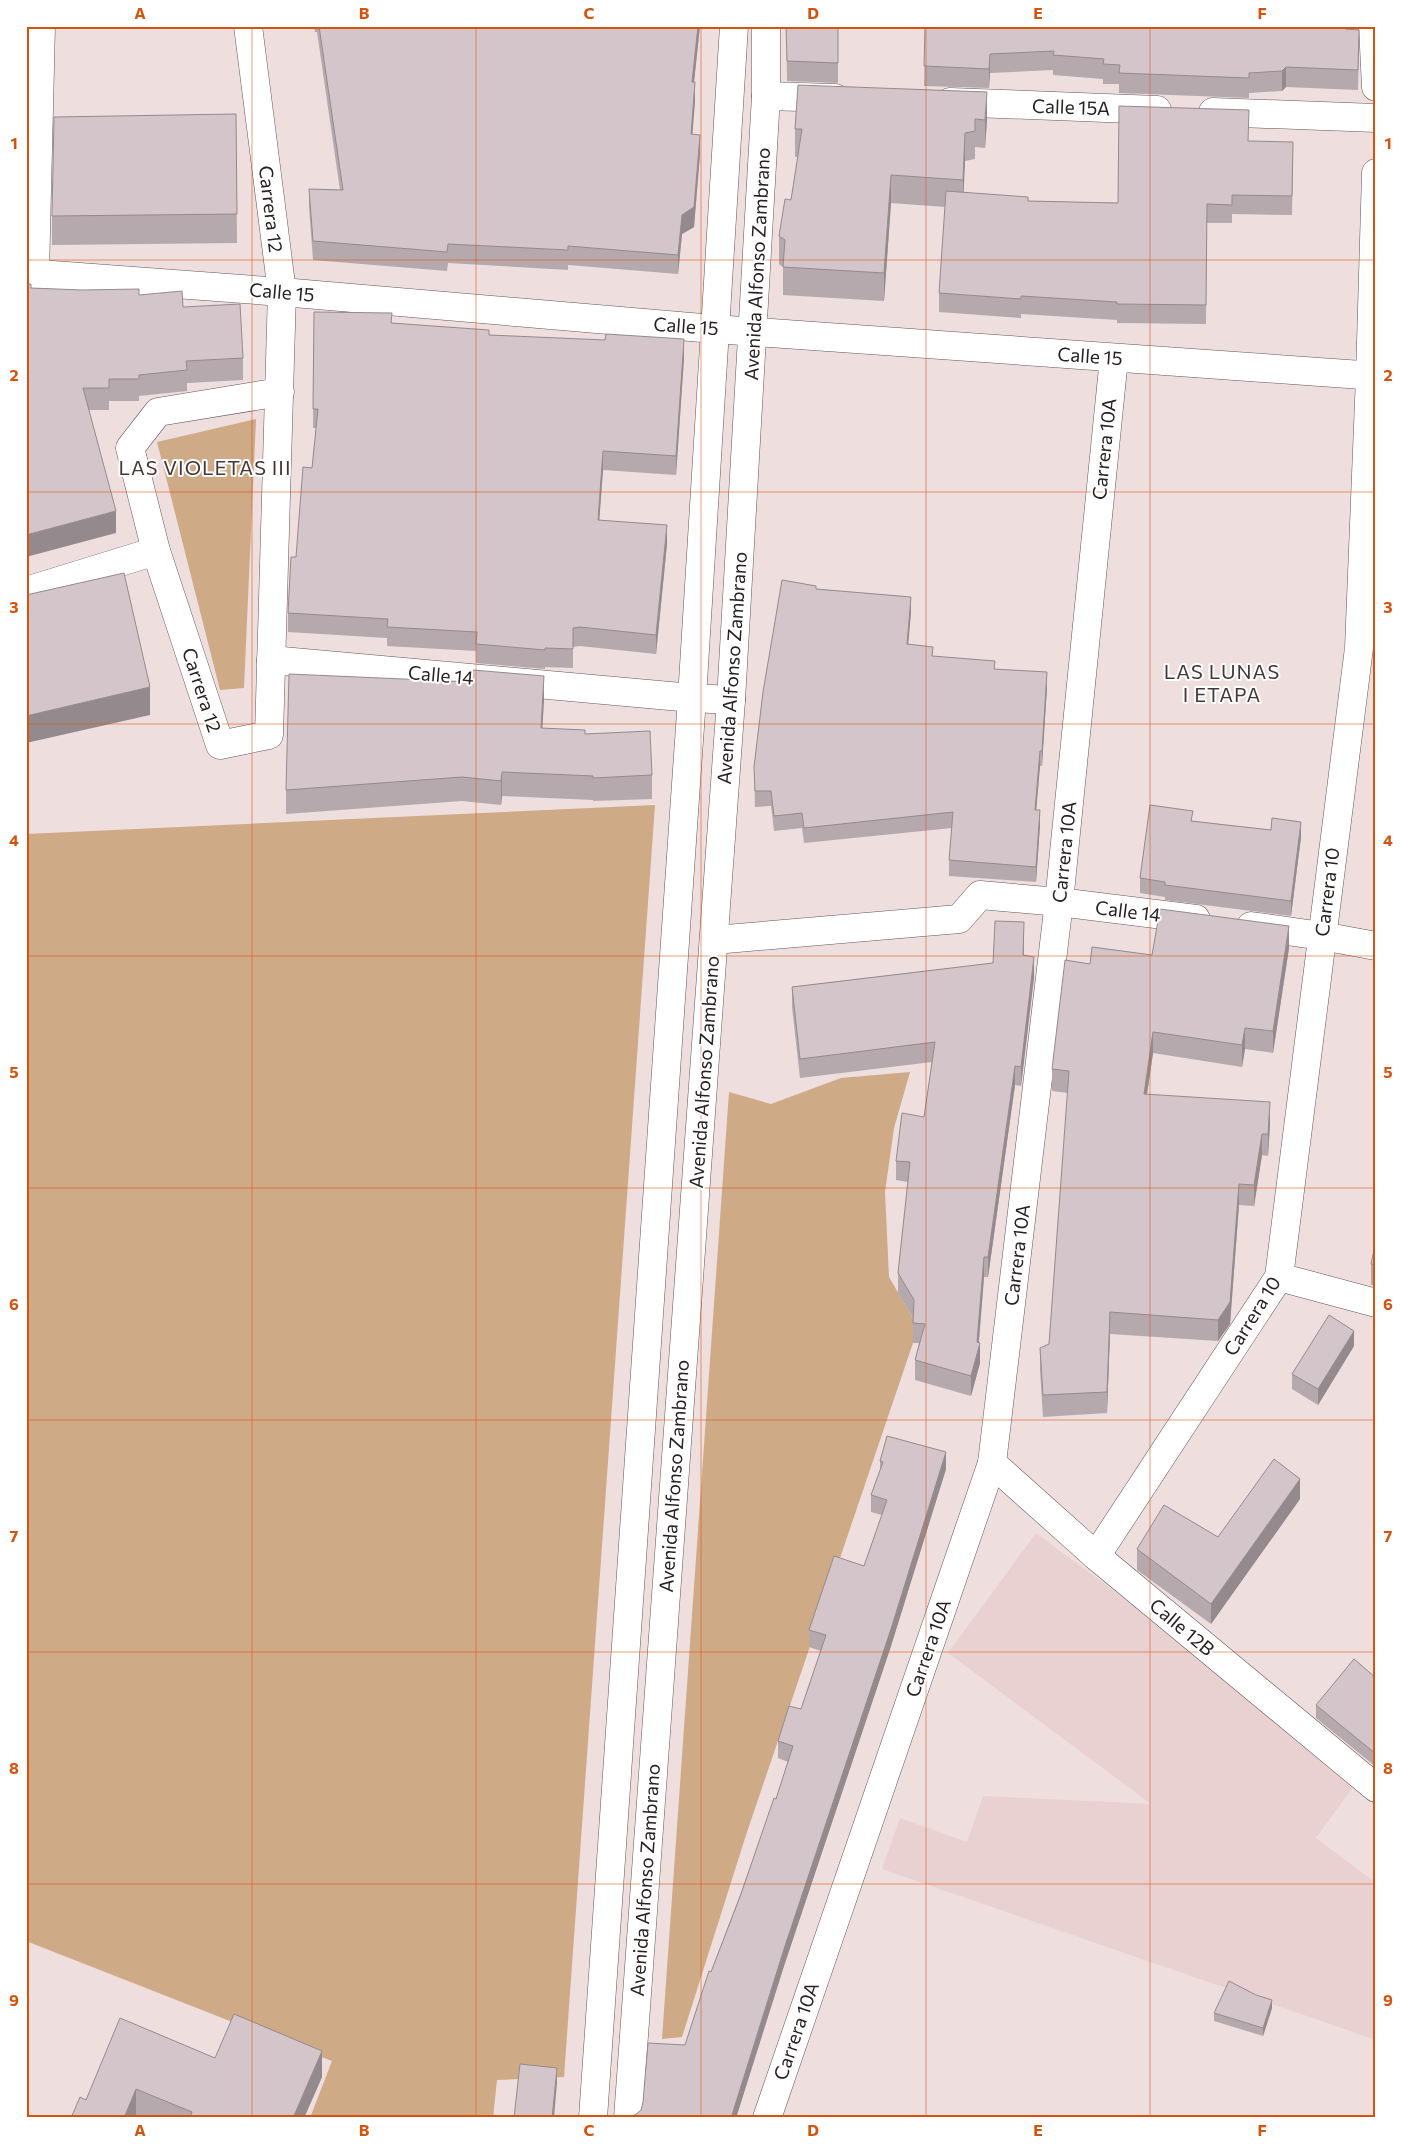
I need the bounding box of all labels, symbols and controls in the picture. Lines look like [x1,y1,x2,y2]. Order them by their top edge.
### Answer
text: A [134,3,146,22]
text: B [359,3,370,22]
text: C [584,3,595,22]
text: D [807,3,819,22]
text: E [1033,3,1043,22]
text: F [1257,3,1267,22]
street label: Calle 15A [1032,94,1110,119]
text: 1 [10,133,18,152]
text: 1 [1384,133,1392,152]
street label: Avenida Alfonso Zambrano [739,147,774,381]
street label: Carrera 12 [255,164,288,254]
street label: Calle 15 [249,277,316,306]
street label: Calle 15 [653,312,719,339]
street label: Calle 15 [1057,342,1123,369]
text: 2 [9,365,19,384]
text: 2 [1383,365,1393,384]
street label: Carrera 10A [1087,397,1120,501]
district label: LAS VIOLETAS III [119,455,292,479]
street label: Avenida Alfonso Zambrano [712,551,751,785]
text: 3 [9,597,19,616]
text: 3 [1383,597,1393,616]
street label: Carrera 12 [178,645,227,735]
district label: LAS LUNAS I ETAPA [1164,659,1280,706]
street label: Calle 14 [407,660,475,689]
street label: Carrera 10A [1047,800,1080,904]
text: 4 [9,830,19,849]
text: 4 [1383,830,1393,849]
street label: Carrera 10 [1310,846,1343,938]
street label: Calle 14 [1094,895,1162,926]
street label: Avenida Alfonso Zambrano [684,955,723,1189]
text: 5 [9,1062,19,1081]
text: 5 [1383,1062,1393,1081]
street label: Carrera 10A [999,1203,1034,1307]
street label: Carrera 10 [1218,1272,1285,1360]
text: 6 [9,1294,19,1313]
text: 6 [1383,1294,1393,1313]
street label: Avenida Alfonso Zambrano [654,1359,693,1593]
text: 7 [10,1526,19,1545]
text: 7 [1384,1526,1393,1545]
street label: Calle 12B [1145,1593,1219,1660]
street label: Carrera 10A [900,1596,955,1700]
text: 8 [9,1758,19,1777]
text: 8 [1383,1758,1393,1777]
street label: Avenida Alfonso Zambrano [625,1763,664,1997]
street label: Carrera 10A [768,1979,823,2083]
text: 9 [9,1990,19,2009]
text: 9 [1383,1990,1393,2009]
text: A [134,2120,146,2139]
text: B [359,2120,370,2139]
text: C [584,2120,595,2139]
text: D [807,2120,819,2139]
text: E [1033,2120,1043,2139]
text: F [1257,2120,1267,2139]

